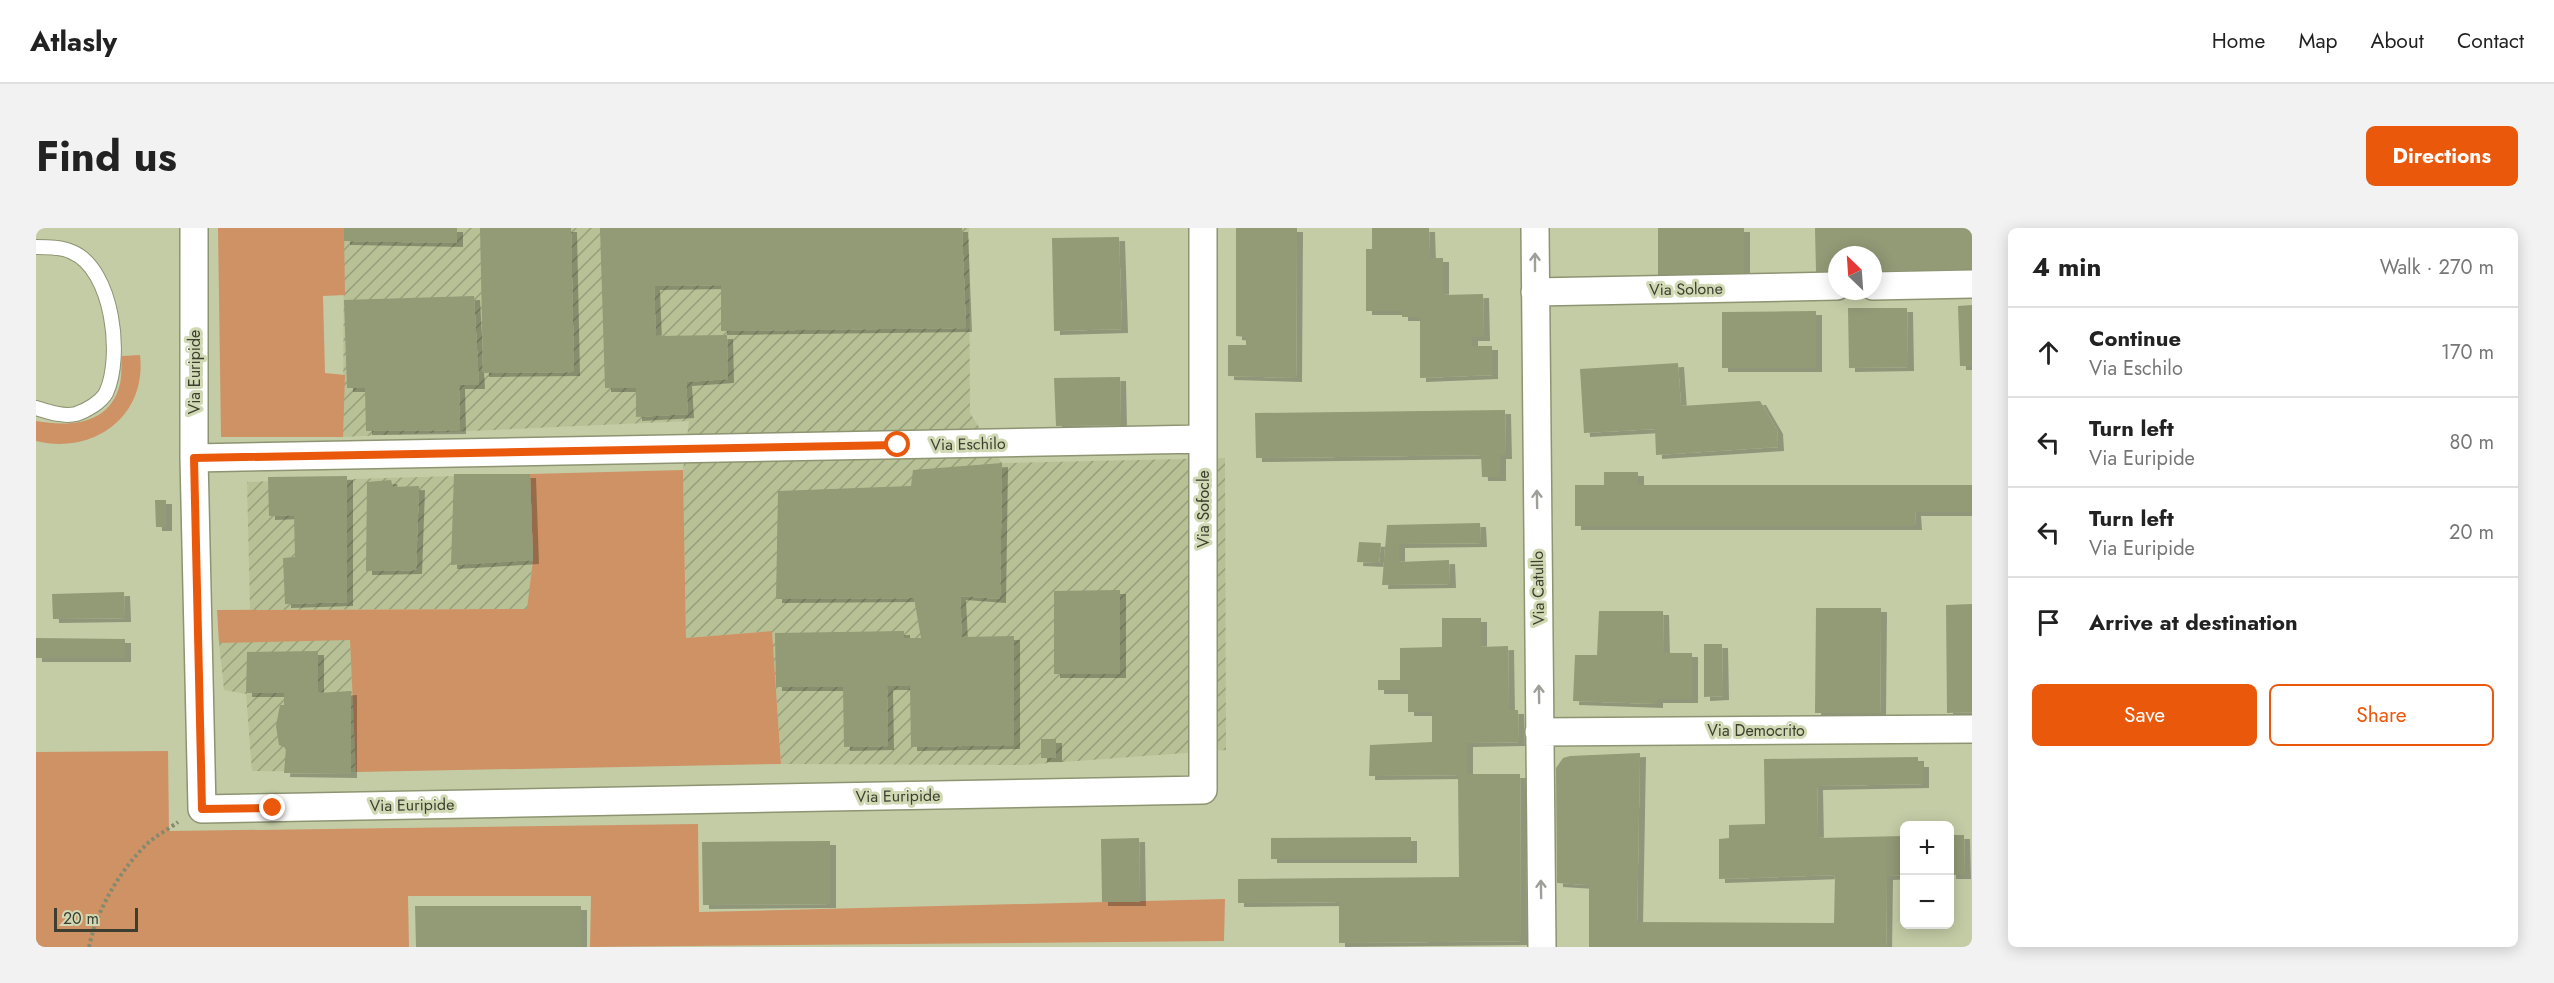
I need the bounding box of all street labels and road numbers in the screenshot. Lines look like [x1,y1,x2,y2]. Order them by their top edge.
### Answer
street label: Via Solone [1649,277,1723,301]
street label: Via Euripide [183,330,206,414]
street label: Via Eschilo [930,432,1006,456]
street label: Via Sofocle [1192,470,1215,548]
street label: Via Catullo [1526,550,1550,625]
street label: Via Democrito [1707,719,1805,742]
street label: Via Euripide [855,784,941,808]
street label: Via Euripide [369,793,455,817]

